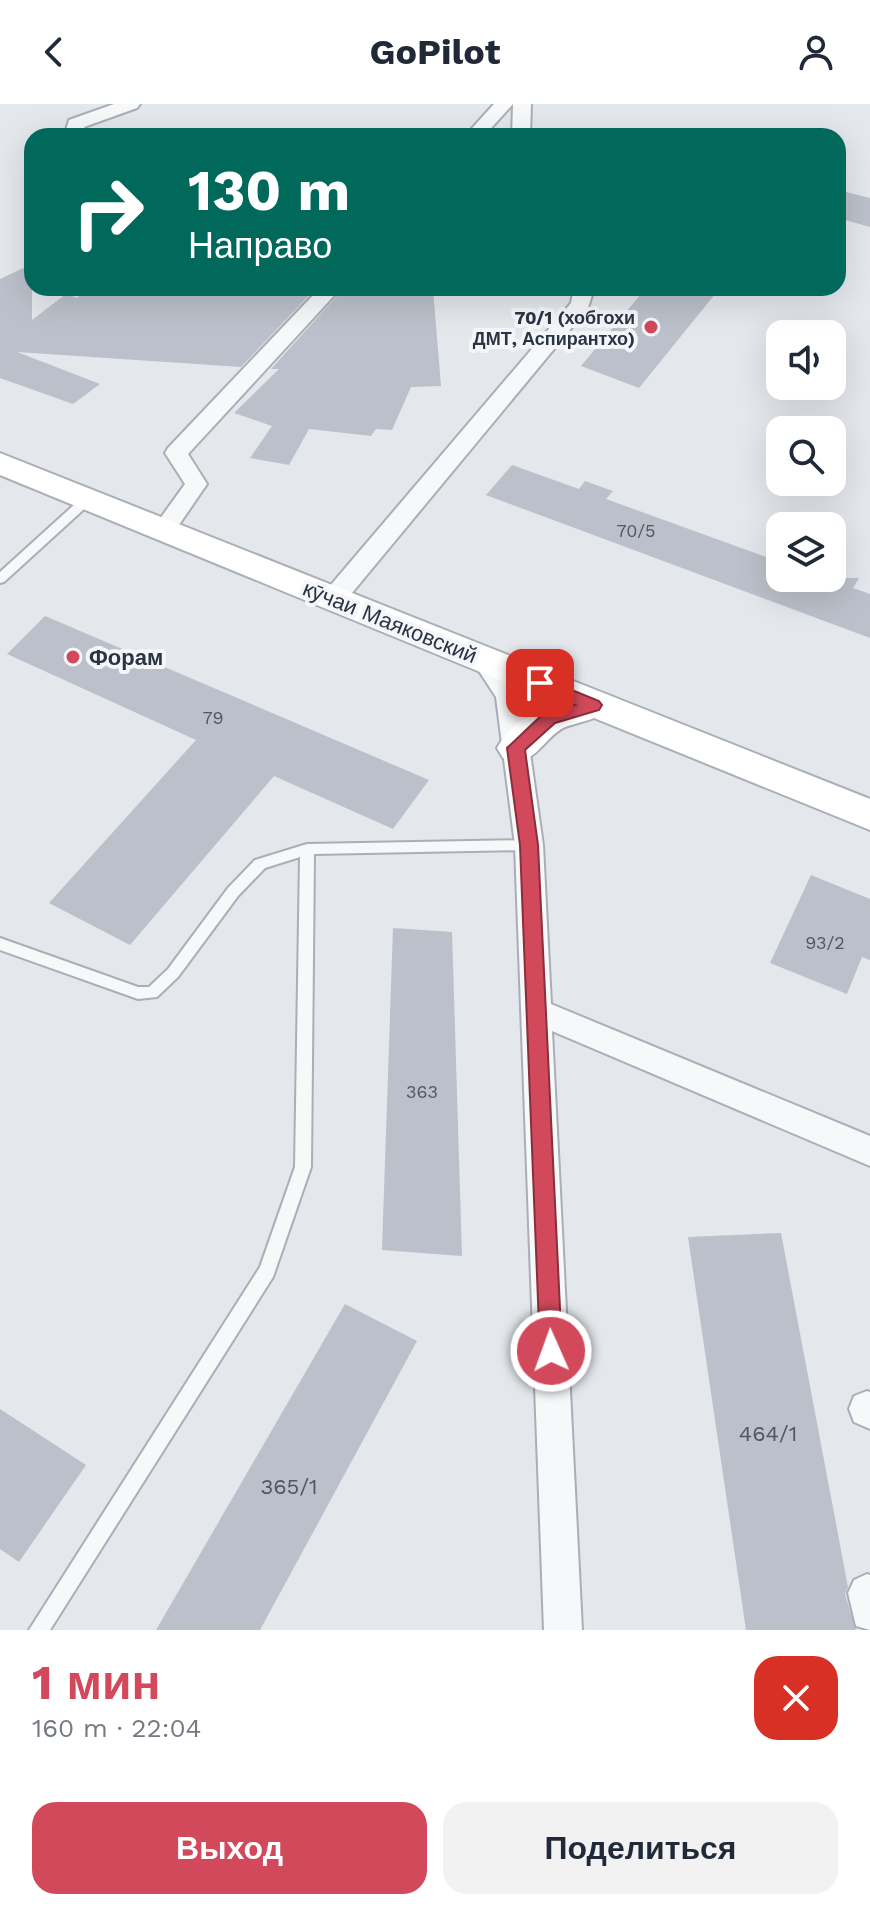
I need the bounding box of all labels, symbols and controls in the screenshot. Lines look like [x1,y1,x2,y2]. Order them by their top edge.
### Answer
icon: back [32,30,76,74]
icon: person [794,30,838,74]
text: GoPilot [370,31,500,73]
text: 130 m [188,158,350,224]
icon: right [56,160,160,264]
text: Направо [188,225,332,267]
place label: 70/1 (хобгохи ДМТ, Аспирантхо) [473,307,635,349]
marker: 70/1 (хобгохи ДМТ, Аспирантхо) [642,318,660,336]
map controls [766,320,846,592]
button: sound [766,320,846,400]
button: search [766,416,846,496]
button: layers [766,512,846,592]
house number: 70/5 [616,520,656,541]
street label: кӯчаи Маяковский [299,576,481,668]
place label: Форам [89,645,163,670]
marker: Форам [64,648,82,666]
pin [506,649,574,717]
icon: arrive [518,661,562,705]
house number: 79 [202,707,224,728]
house number: 93/2 [805,932,845,953]
house number: 363 [406,1081,438,1102]
position arrow [509,1309,593,1393]
house number: 464/1 [739,1421,797,1446]
house number: 365/1 [260,1474,318,1499]
text: 1 мин [32,1654,160,1711]
button: close [754,1656,838,1740]
text: 160 m · 22:04 [32,1713,201,1743]
button: Выход [32,1802,427,1894]
button: Поделиться [443,1802,838,1894]

